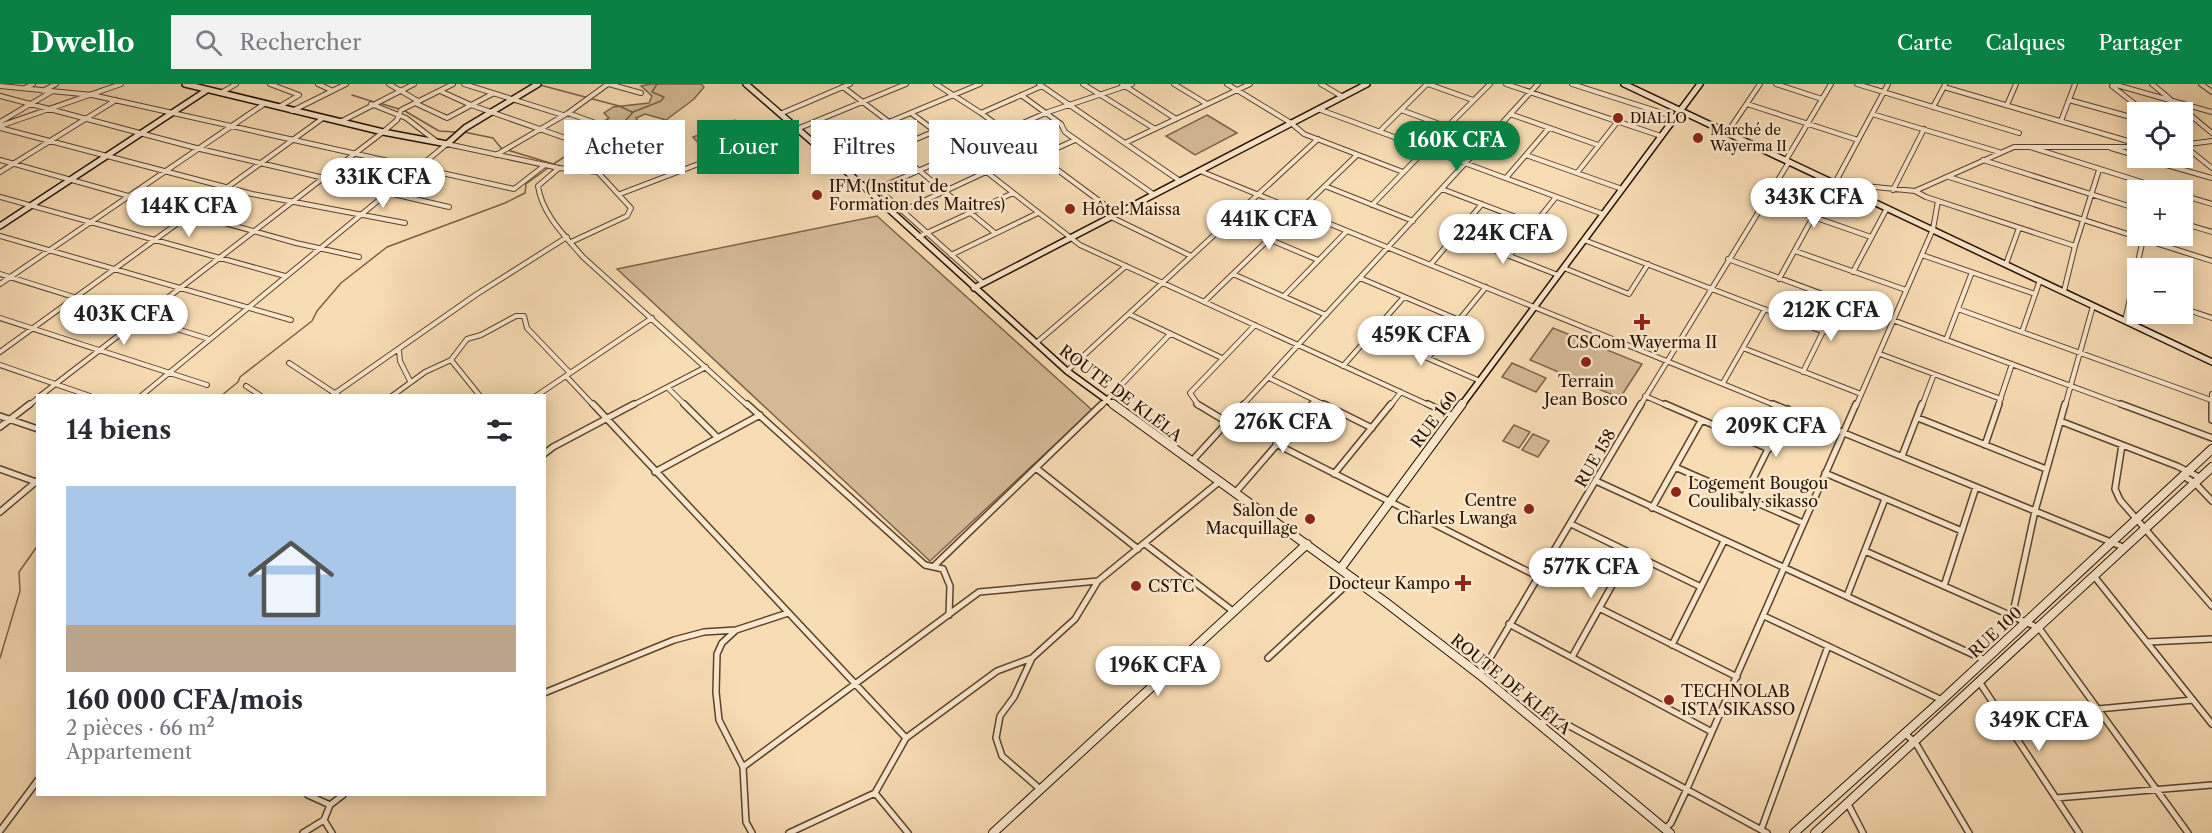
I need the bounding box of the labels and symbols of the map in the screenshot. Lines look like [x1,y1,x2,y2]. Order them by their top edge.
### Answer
place label: DIALLO [1630,109,1687,127]
marker: DIALLO [1611,111,1625,125]
pin: 160K CFA [1395,121,1519,172]
place label: Marché de Wayerma II [1709,121,1787,155]
marker: Marché de Wayerma II [1691,131,1705,145]
pin: 331K CFA [321,158,445,209]
place label: IFM (Institut de Formation des Maitres) [829,176,1005,214]
pin: 343K CFA [1752,178,1876,229]
pin: 144K CFA [127,187,251,238]
marker: IFM (Institut de Formation des Maitres) [810,188,824,202]
place label: Hôtel Maissa [1082,199,1181,219]
pin: 441K CFA [1207,200,1331,251]
marker: Hôtel Maissa [1063,202,1077,216]
pin: 224K CFA [1441,214,1565,265]
pin: 212K CFA [1769,291,1893,342]
pin: 403K CFA [62,295,186,346]
marker: CSCom Wayerma II [1633,313,1651,331]
pin: 459K CFA [1359,316,1483,367]
place label: CSCom Wayerma II [1567,332,1717,352]
street label: ROUTE DE KLÉLA [1056,340,1187,446]
marker: Terrain Jean Bosco [1579,355,1593,369]
place label: Terrain Jean Bosco [1541,371,1628,409]
street label: RUE 160 [1406,387,1462,451]
pin: 276K CFA [1221,403,1345,454]
pin: 209K CFA [1714,407,1838,458]
street label: RUE 158 [1570,425,1620,491]
place label: Logement Bougou Coulibaly sikasso [1688,473,1828,511]
marker: Logement Bougou Coulibaly sikasso [1669,485,1683,499]
place label: Centre Charles Lwanga [1397,490,1518,528]
place label: Salon de Macquillage [1205,500,1298,538]
marker: Centre Charles Lwanga [1522,502,1536,516]
marker: Salon de Macquillage [1303,512,1317,526]
pin: 577K CFA [1529,548,1653,599]
place label: Docteur Kampo [1328,573,1450,593]
marker: Docteur Kampo [1454,574,1472,592]
place label: CSTC [1148,576,1194,596]
marker: CSTC [1129,579,1143,593]
street label: RUE 100 [1964,602,2026,662]
street label: ROUTE DE KLÉLA [1447,629,1576,739]
pin: 196K CFA [1096,646,1220,697]
place label: TECHNOLAB ISTA SIKASSO [1681,681,1795,719]
marker: TECHNOLAB ISTA SIKASSO [1662,693,1676,707]
pin: 349K CFA [1977,701,2101,752]

